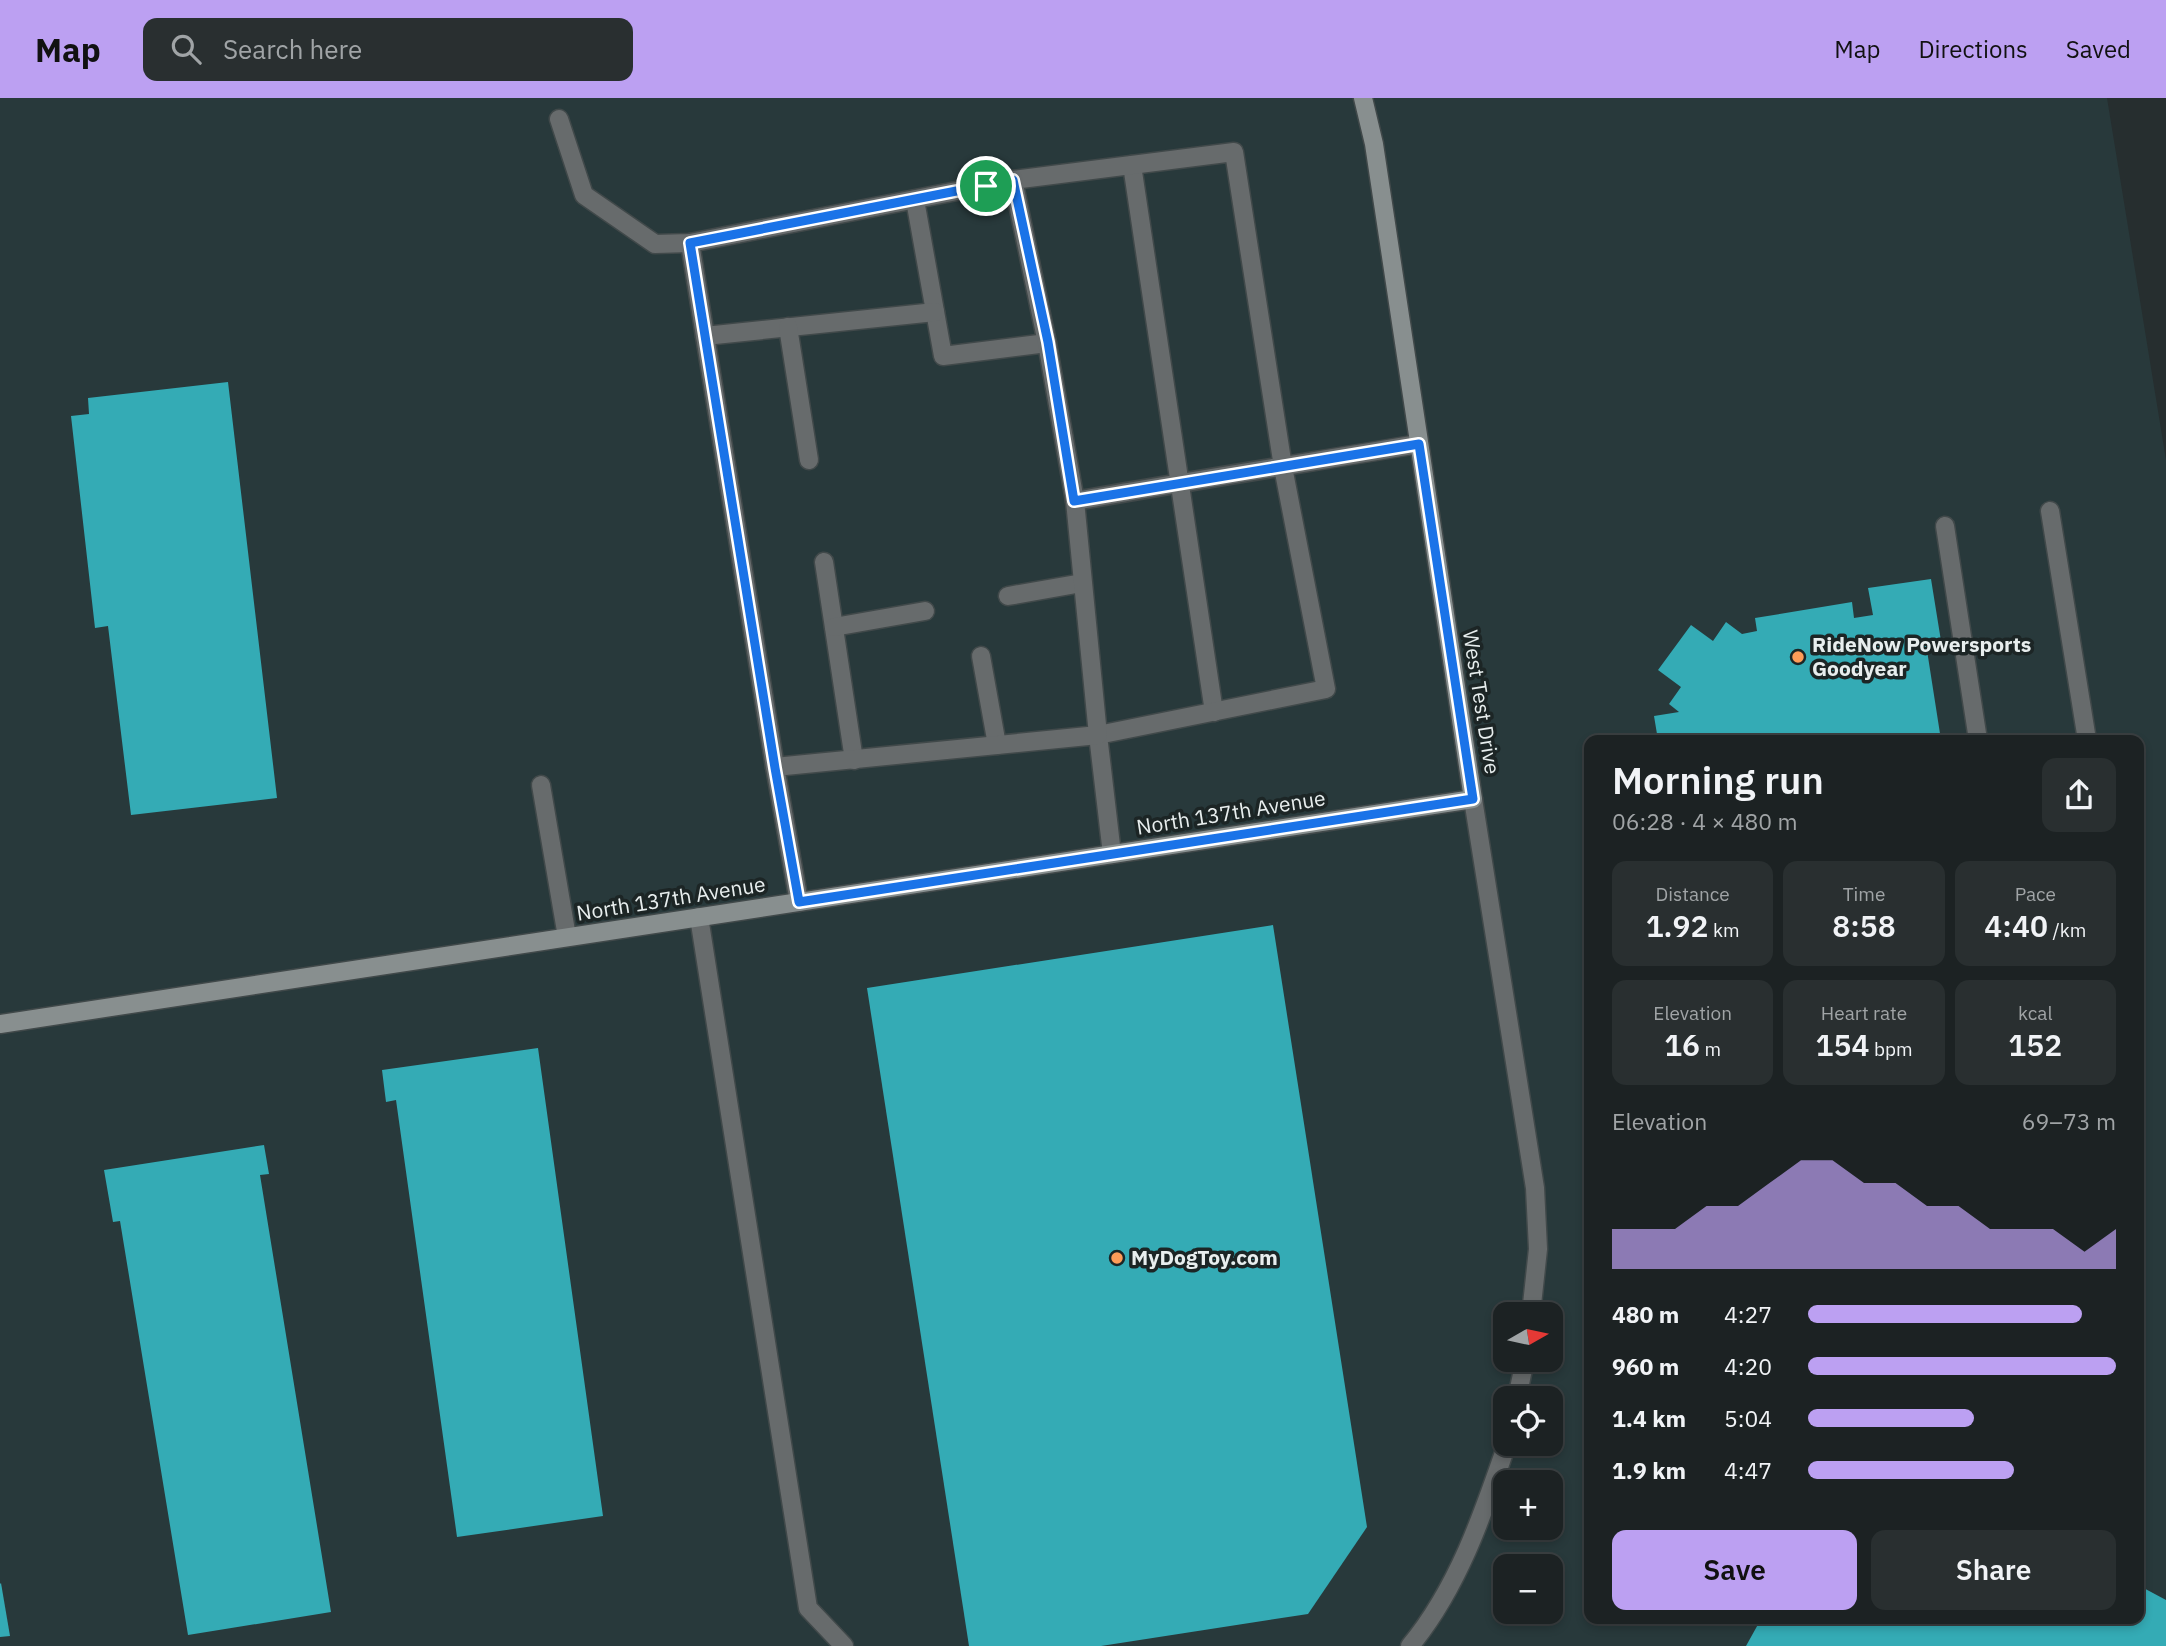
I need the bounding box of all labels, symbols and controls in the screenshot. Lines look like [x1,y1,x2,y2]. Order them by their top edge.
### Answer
search box [143,18,633,81]
text: Map [35,28,101,71]
icon: search [167,30,205,68]
text: Search here [223,32,362,66]
text: Map [1834,33,1880,65]
text: Directions [1918,33,2028,65]
text: Saved [2066,33,2131,65]
pin [956,156,1016,216]
icon: arrive [967,167,1005,205]
street label: West Test Drive [1457,628,1507,776]
place label: RideNow Powersports Goodyear [1812,630,2031,682]
marker: RideNow Powersports Goodyear [1790,649,1806,665]
text: Morning run [1612,755,1824,804]
button: share [2042,758,2116,832]
street label: North 137th Avenue [1134,783,1327,841]
text: 06:28 · 4 × 480 m [1612,806,1798,836]
street label: North 137th Avenue [574,869,767,927]
text: Distance [1656,882,1730,906]
text: Time [1843,882,1885,906]
text: Pace [2015,882,2056,906]
text: 1.92 [1646,906,1709,945]
text: 8:58 [1832,906,1896,945]
text: 4:40 [1984,906,2048,945]
text: km [1709,918,1740,942]
text: /km [2048,918,2086,942]
text: Elevation [1653,1001,1732,1025]
text: Heart rate [1821,1001,1907,1025]
text: kcal [2018,1001,2053,1025]
text: 16 [1664,1025,1700,1064]
text: 154 [1815,1025,1869,1064]
text: 152 [2008,1025,2062,1064]
text: m [1700,1037,1721,1061]
text: bpm [1869,1037,1913,1061]
text: Elevation [1612,1106,1707,1136]
text: 69–73 m [2022,1106,2116,1136]
place label: MyDogToy.com [1131,1243,1278,1271]
marker: MyDogToy.com [1109,1250,1125,1266]
text: 480 m [1612,1299,1679,1329]
text: 4:27 [1724,1299,1772,1329]
north arrow [1493,1302,1563,1372]
map controls [1493,1302,1563,1624]
text: 960 m [1612,1351,1679,1381]
text: 4:20 [1724,1351,1772,1381]
button: locate [1493,1386,1563,1456]
text: 1.4 km [1612,1403,1686,1433]
text: 5:04 [1724,1403,1772,1433]
text: 1.9 km [1612,1455,1686,1485]
text: 4:47 [1724,1455,1772,1485]
button: + [1493,1470,1563,1540]
button: Save [1612,1530,1857,1610]
button: Share [1871,1530,2116,1610]
button: − [1493,1554,1563,1624]

